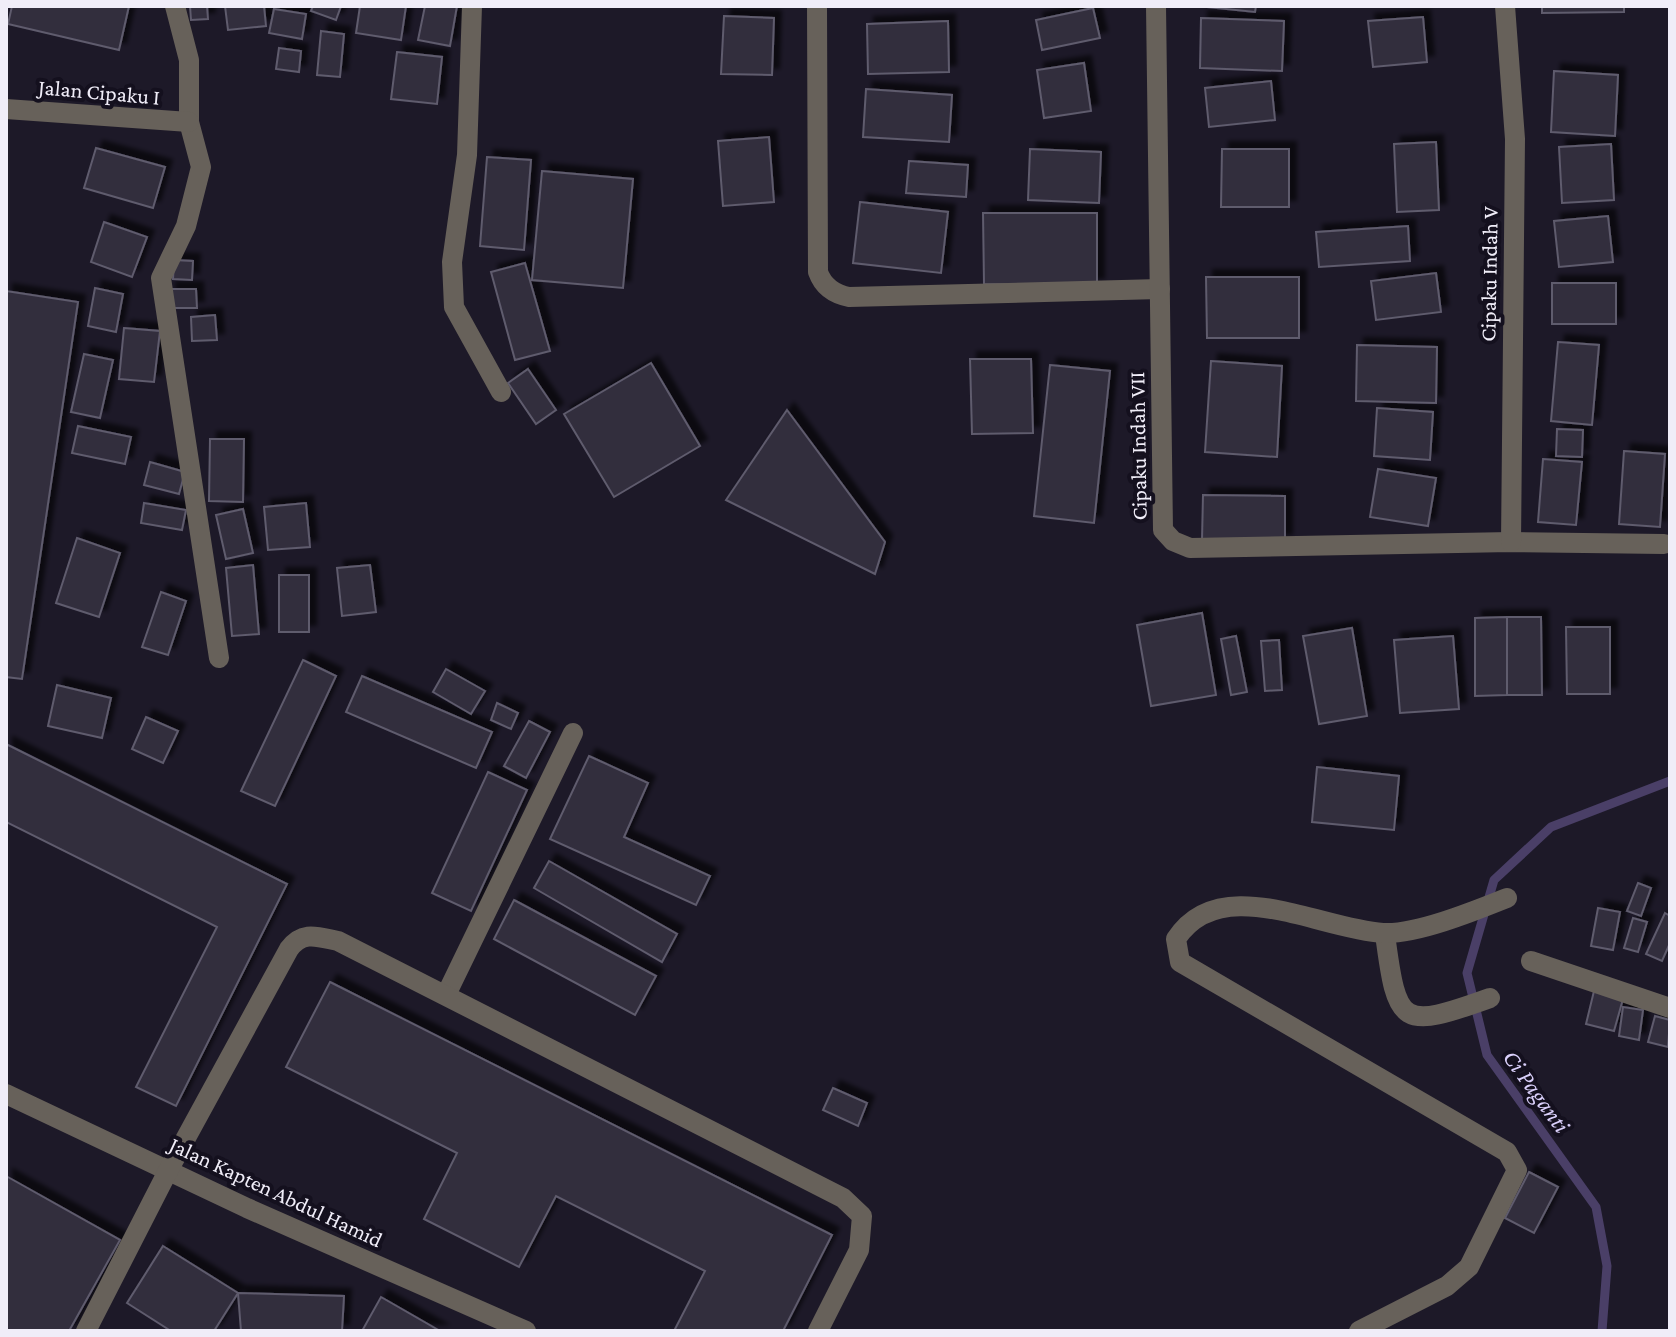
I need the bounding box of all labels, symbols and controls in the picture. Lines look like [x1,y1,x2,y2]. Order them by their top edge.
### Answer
street label: Jalan Cipaku I [35,74,161,110]
street label: Cipaku Indah V [1475,206,1503,342]
street label: Cipaku Indah VII [1124,371,1152,521]
water label: Ci Paganti [1498,1044,1576,1138]
street label: Jalan Kapten Abdul Hamid [164,1131,387,1253]

